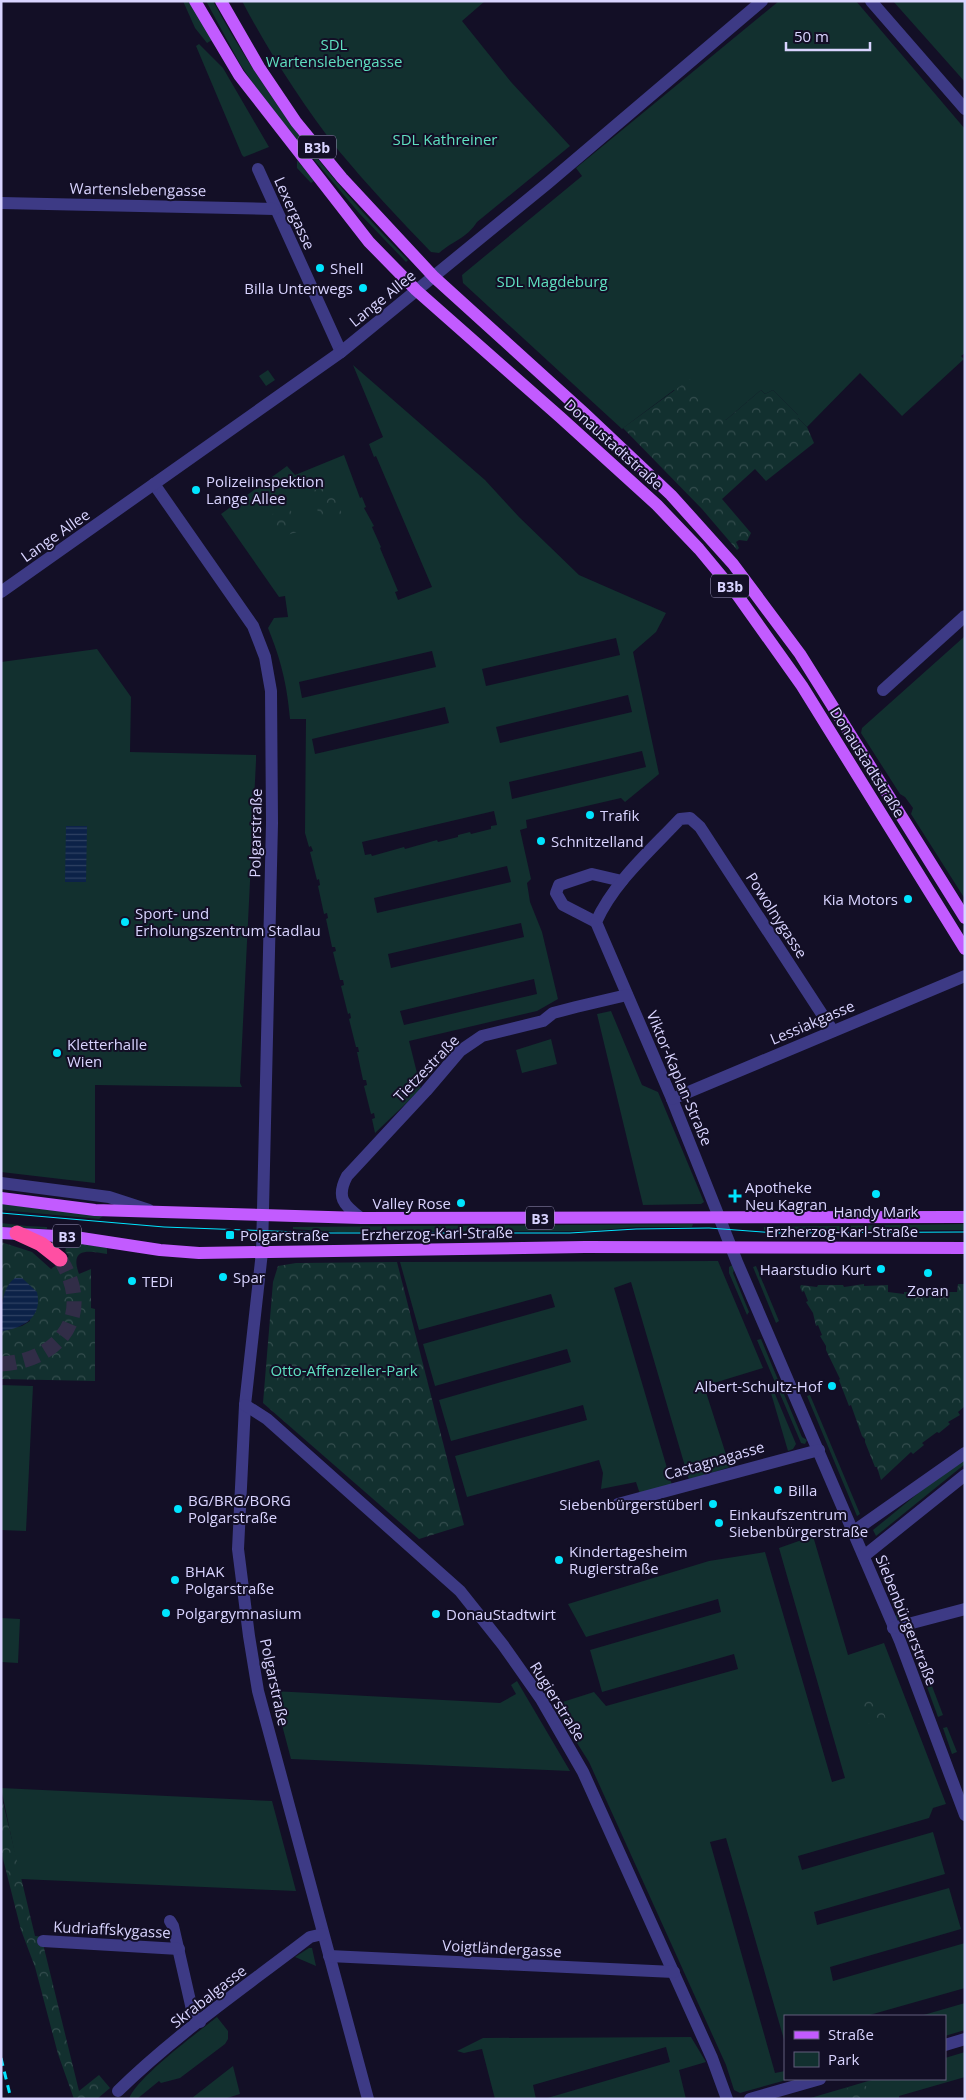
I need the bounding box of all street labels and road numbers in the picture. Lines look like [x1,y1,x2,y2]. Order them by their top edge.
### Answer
road number: B3b [298,136,336,158]
street label: Lexergasse [270,173,320,253]
street label: Wartenslebengasse [70,178,206,200]
street label: Lange Allee [345,265,419,331]
street label: Donaustadtstraße [560,394,668,494]
street label: Lange Allee [17,504,93,566]
road number: B3b [711,574,749,598]
street label: Donaustadtstraße [826,703,910,821]
street label: Polgarstraße [244,788,266,878]
street label: Powolnygasse [742,868,812,962]
street label: Lessiakgasse [767,995,857,1049]
street label: Viktor-Kaplan-Straße [643,1008,717,1148]
street label: Tietzestraße [389,1030,463,1106]
road number: B3 [526,1206,554,1230]
street label: Erzherzog-Karl-Straße [766,1221,918,1241]
street label: Erzherzog-Karl-Straße [361,1222,513,1244]
road number: B3 [53,1224,81,1248]
street label: Castagnagasse [661,1436,767,1484]
street label: Siebenbürgerstraße [872,1552,942,1688]
street label: Polgarstraße [256,1636,294,1728]
street label: Rugierstraße [526,1658,590,1744]
street label: Kudriaffskygasse [53,1916,171,1942]
street label: Voigtländergasse [442,1935,562,1961]
street label: Skrabalgasse [166,1960,250,2032]

